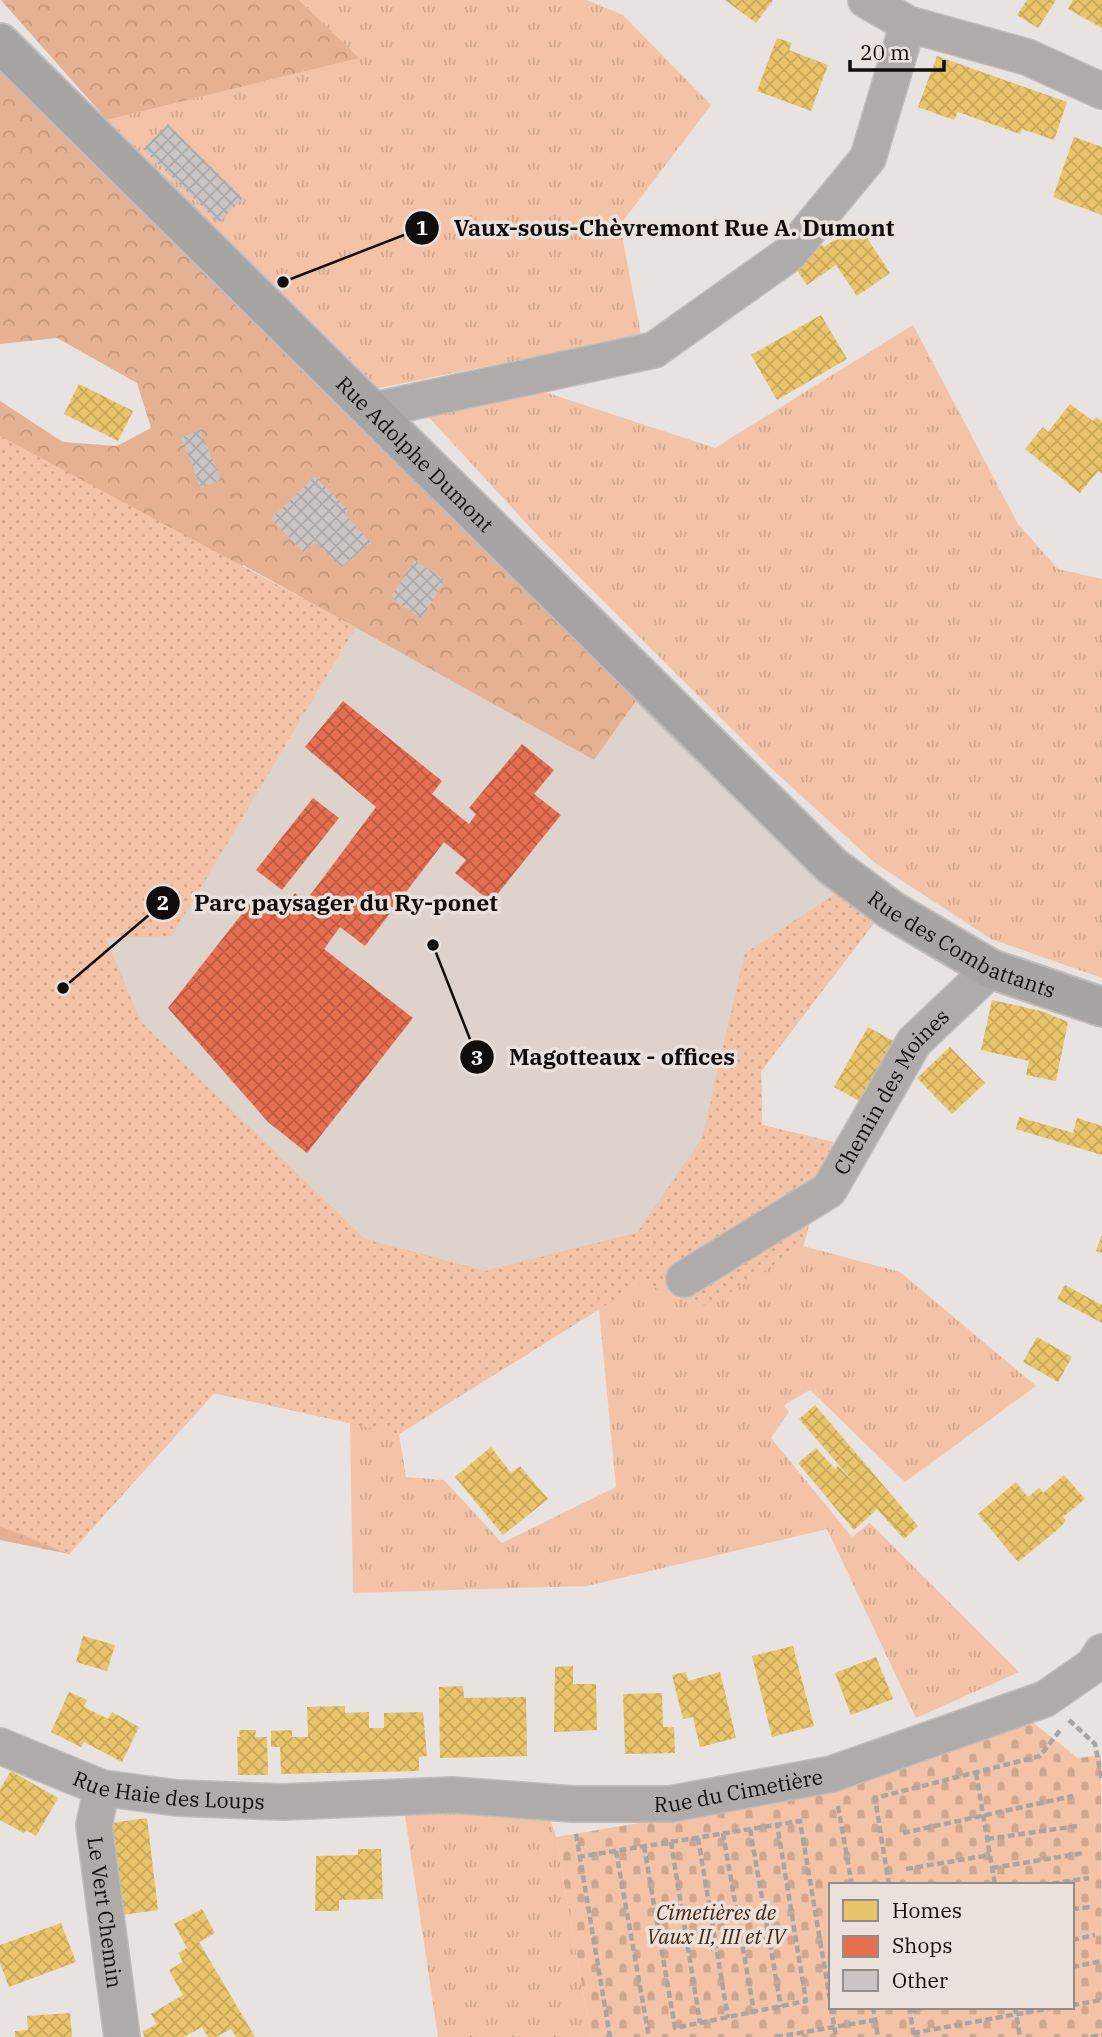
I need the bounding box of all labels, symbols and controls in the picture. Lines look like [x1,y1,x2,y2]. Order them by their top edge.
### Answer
scale bar [850,28,944,72]
text: 20 m [860,38,910,66]
callout: Vaux-sous-Chèvremont Rue A. Dumont [405,206,908,250]
text: Vaux-sous-Chèvremont Rue A. Dumont [454,212,895,242]
text: 1 [416,213,428,241]
street label: Rue Adolphe Dumont [330,370,500,538]
callout: Parc paysager du Ry-ponet [145,881,512,925]
street label: Rue des Combattants [862,884,1059,1004]
text: Parc paysager du Ry-ponet [194,887,498,917]
text: 2 [157,888,169,916]
street label: Chemin des Moines [827,1002,955,1180]
callout: Magotteaux - offices [460,1035,749,1079]
text: Magotteaux - offices [509,1041,735,1071]
text: 3 [471,1043,483,1071]
street label: Rue du Cimetière [654,1762,825,1818]
street label: Rue Haie des Loups [69,1764,265,1815]
street label: Le Vert Chemin [82,1835,129,1990]
legend [829,1883,1074,2009]
text: Homes [892,1896,962,1924]
park label: Cimetières de Vaux II, III et IV [647,1898,788,1950]
text: Shops [892,1931,952,1959]
text: Other [892,1966,949,1994]

